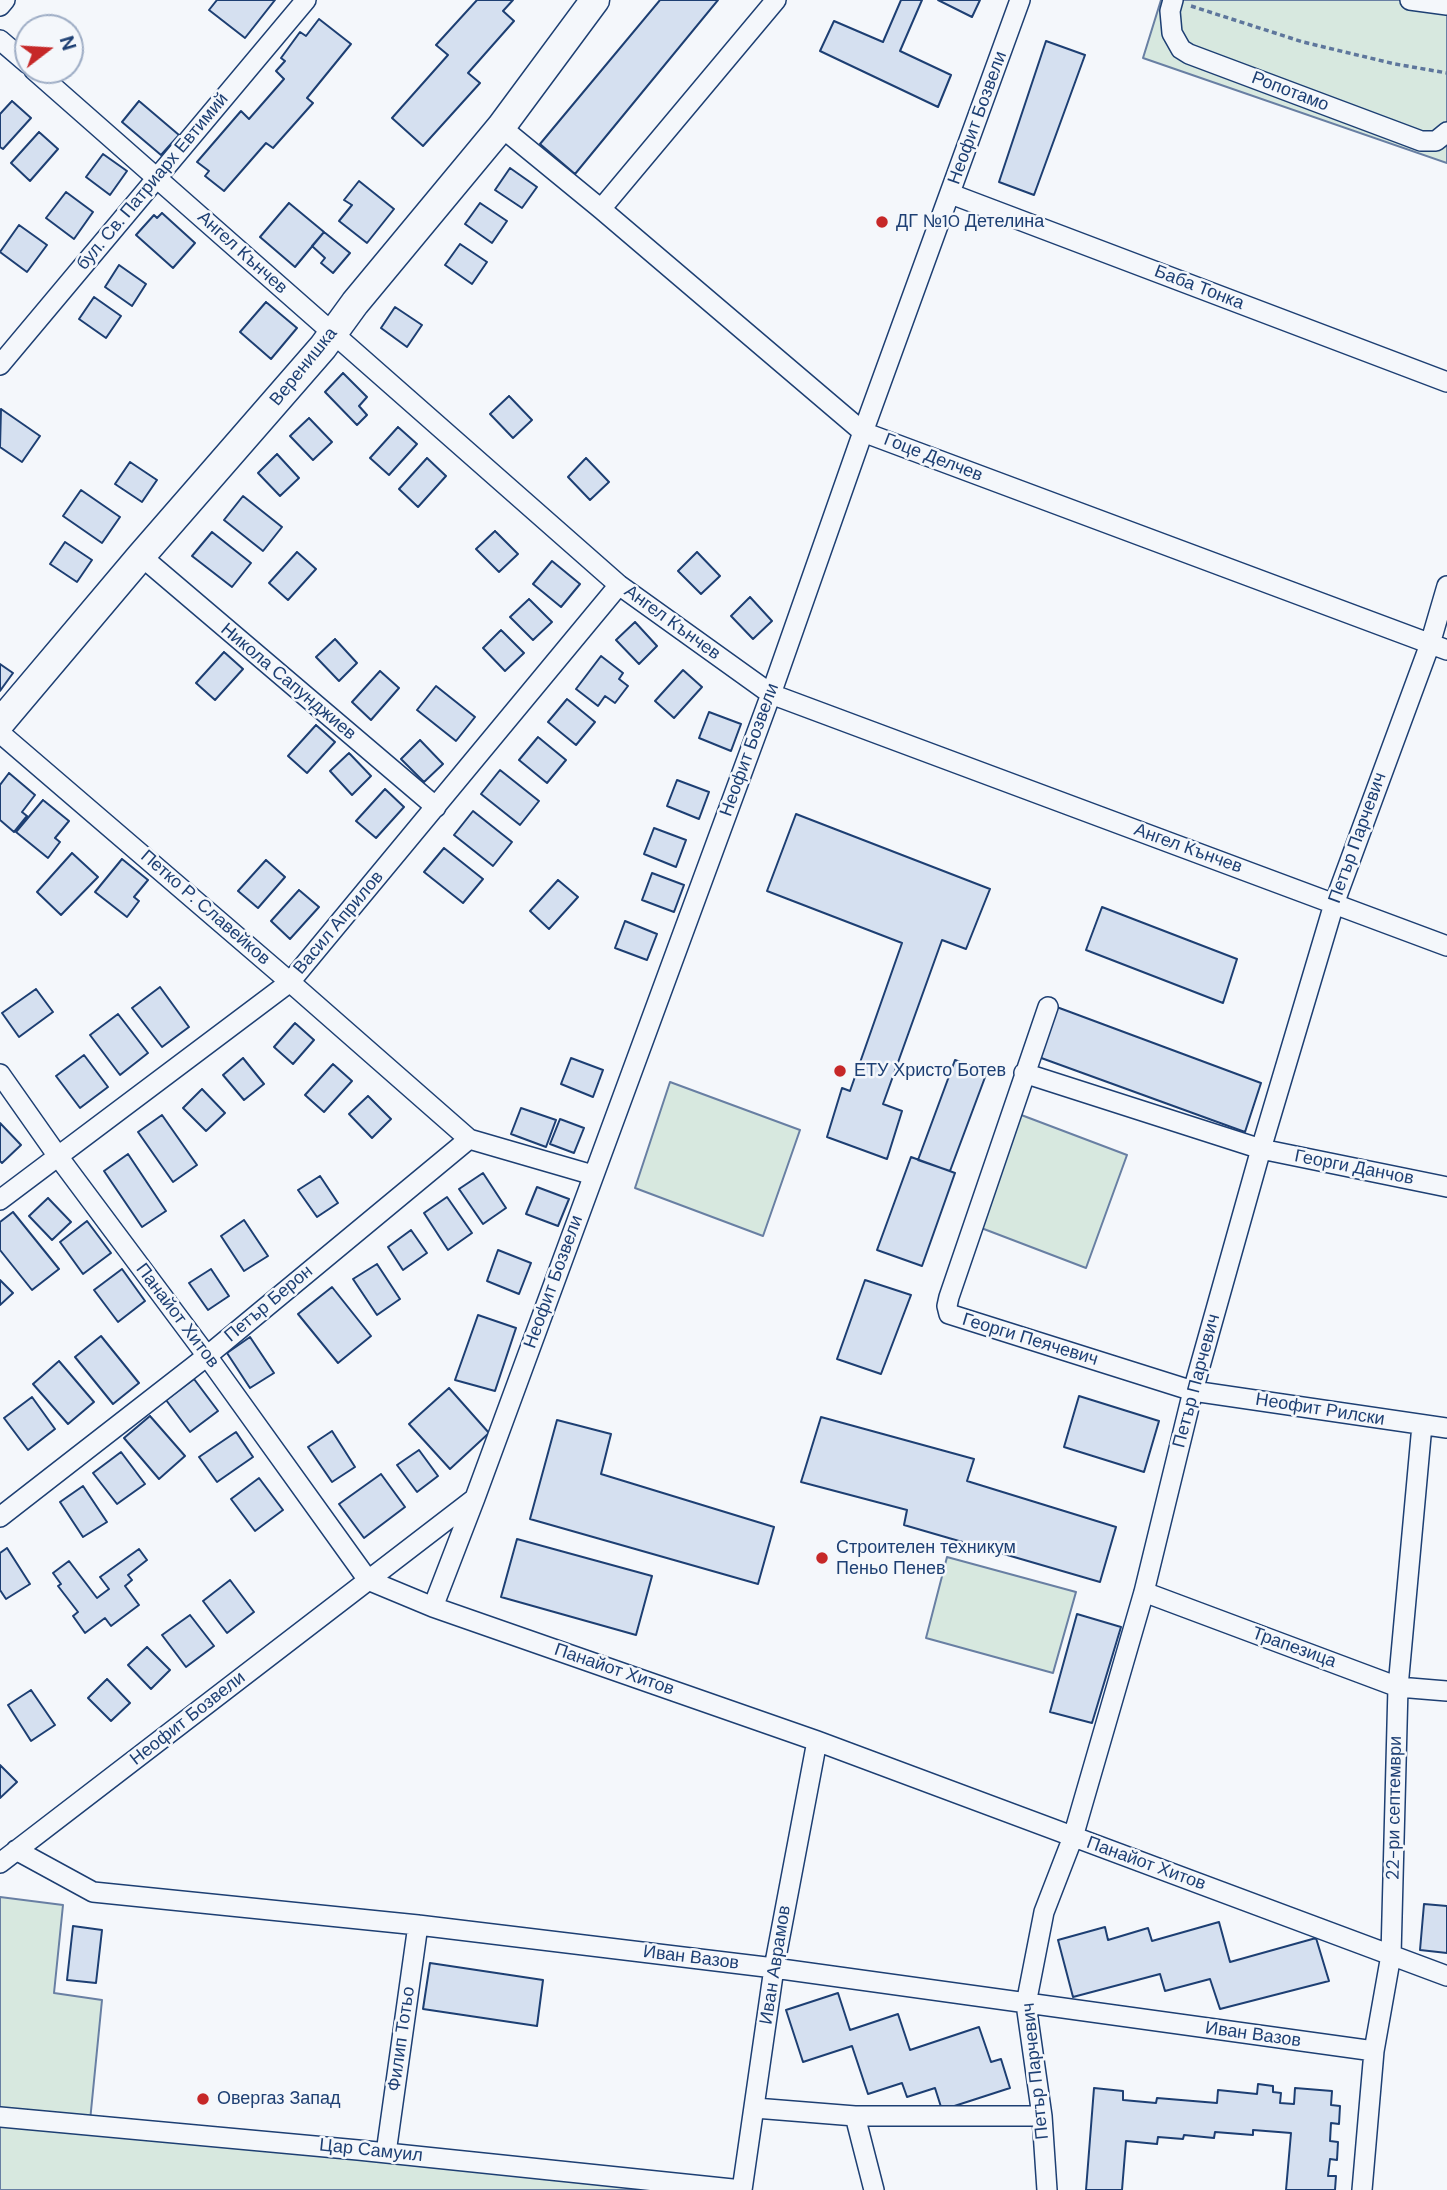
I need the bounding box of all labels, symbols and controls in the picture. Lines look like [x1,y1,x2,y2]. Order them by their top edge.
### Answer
north arrow [14,14,84,84]
text: N [54,33,82,54]
street label: Неофит Бозвели [944,48,1012,188]
street label: Ропотамо [1248,67,1332,117]
street label: бул. Св. Патриарх Евтимий [73,89,233,275]
street label: Ангел Кънчев [193,207,291,299]
place label: ДГ №10 Детелина [896,211,1044,233]
marker: ДГ №10 Детелина [874,214,890,230]
street label: Баба Тонка [1151,261,1247,315]
street label: Веренишка [266,323,342,411]
street label: Гоце Делчев [881,429,985,487]
street label: Ангел Кънчев [620,581,724,665]
street label: Никола Сапунджиев [216,619,360,745]
street label: Неофит Бозвели [716,680,784,820]
street label: Петър Парчевич [1324,770,1392,906]
street label: Ангел Кънчев [1131,819,1245,879]
street label: Петко Р. Славейков [136,846,274,970]
street label: Васил Априлов [289,867,389,979]
place label: ЕТУ Христо Ботев [854,1060,1006,1082]
marker: ЕТУ Христо Ботев [832,1063,848,1079]
street label: Георги Данчов [1293,1146,1415,1190]
street label: Неофит Бозвели [520,1212,588,1352]
street label: Панайот Хитов [131,1259,223,1373]
street label: Петър Берон [221,1261,317,1347]
street label: Георги Пеячевич [959,1309,1101,1371]
street label: Петър Парчевич [1169,1312,1225,1450]
street label: Неофит Рилски [1254,1389,1386,1431]
place label: Строителен техникум Пеньо Пенев [836,1537,1016,1580]
marker: Строителен техникум Пеньо Пенев [814,1550,830,1566]
street label: Трапезица [1249,1623,1339,1673]
street label: Панайот Хитов [551,1639,677,1701]
street label: Неофит Бозвели [126,1667,250,1771]
street label: 22-ри септември [1383,1736,1407,1880]
street label: Панайот Хитов [1083,1832,1209,1896]
street label: Иван Аврамов [756,1904,796,2026]
street label: Иван Вазов [642,1941,740,1975]
street label: Филип Тотьо [384,1985,420,2093]
street label: Петър Парчевич [1018,2001,1054,2141]
street label: Иван Вазов [1204,2018,1302,2052]
place label: Овергаз Запад [217,2088,341,2110]
marker: Овергаз Запад [195,2091,211,2107]
street label: Цар Самуил [318,2135,424,2167]

